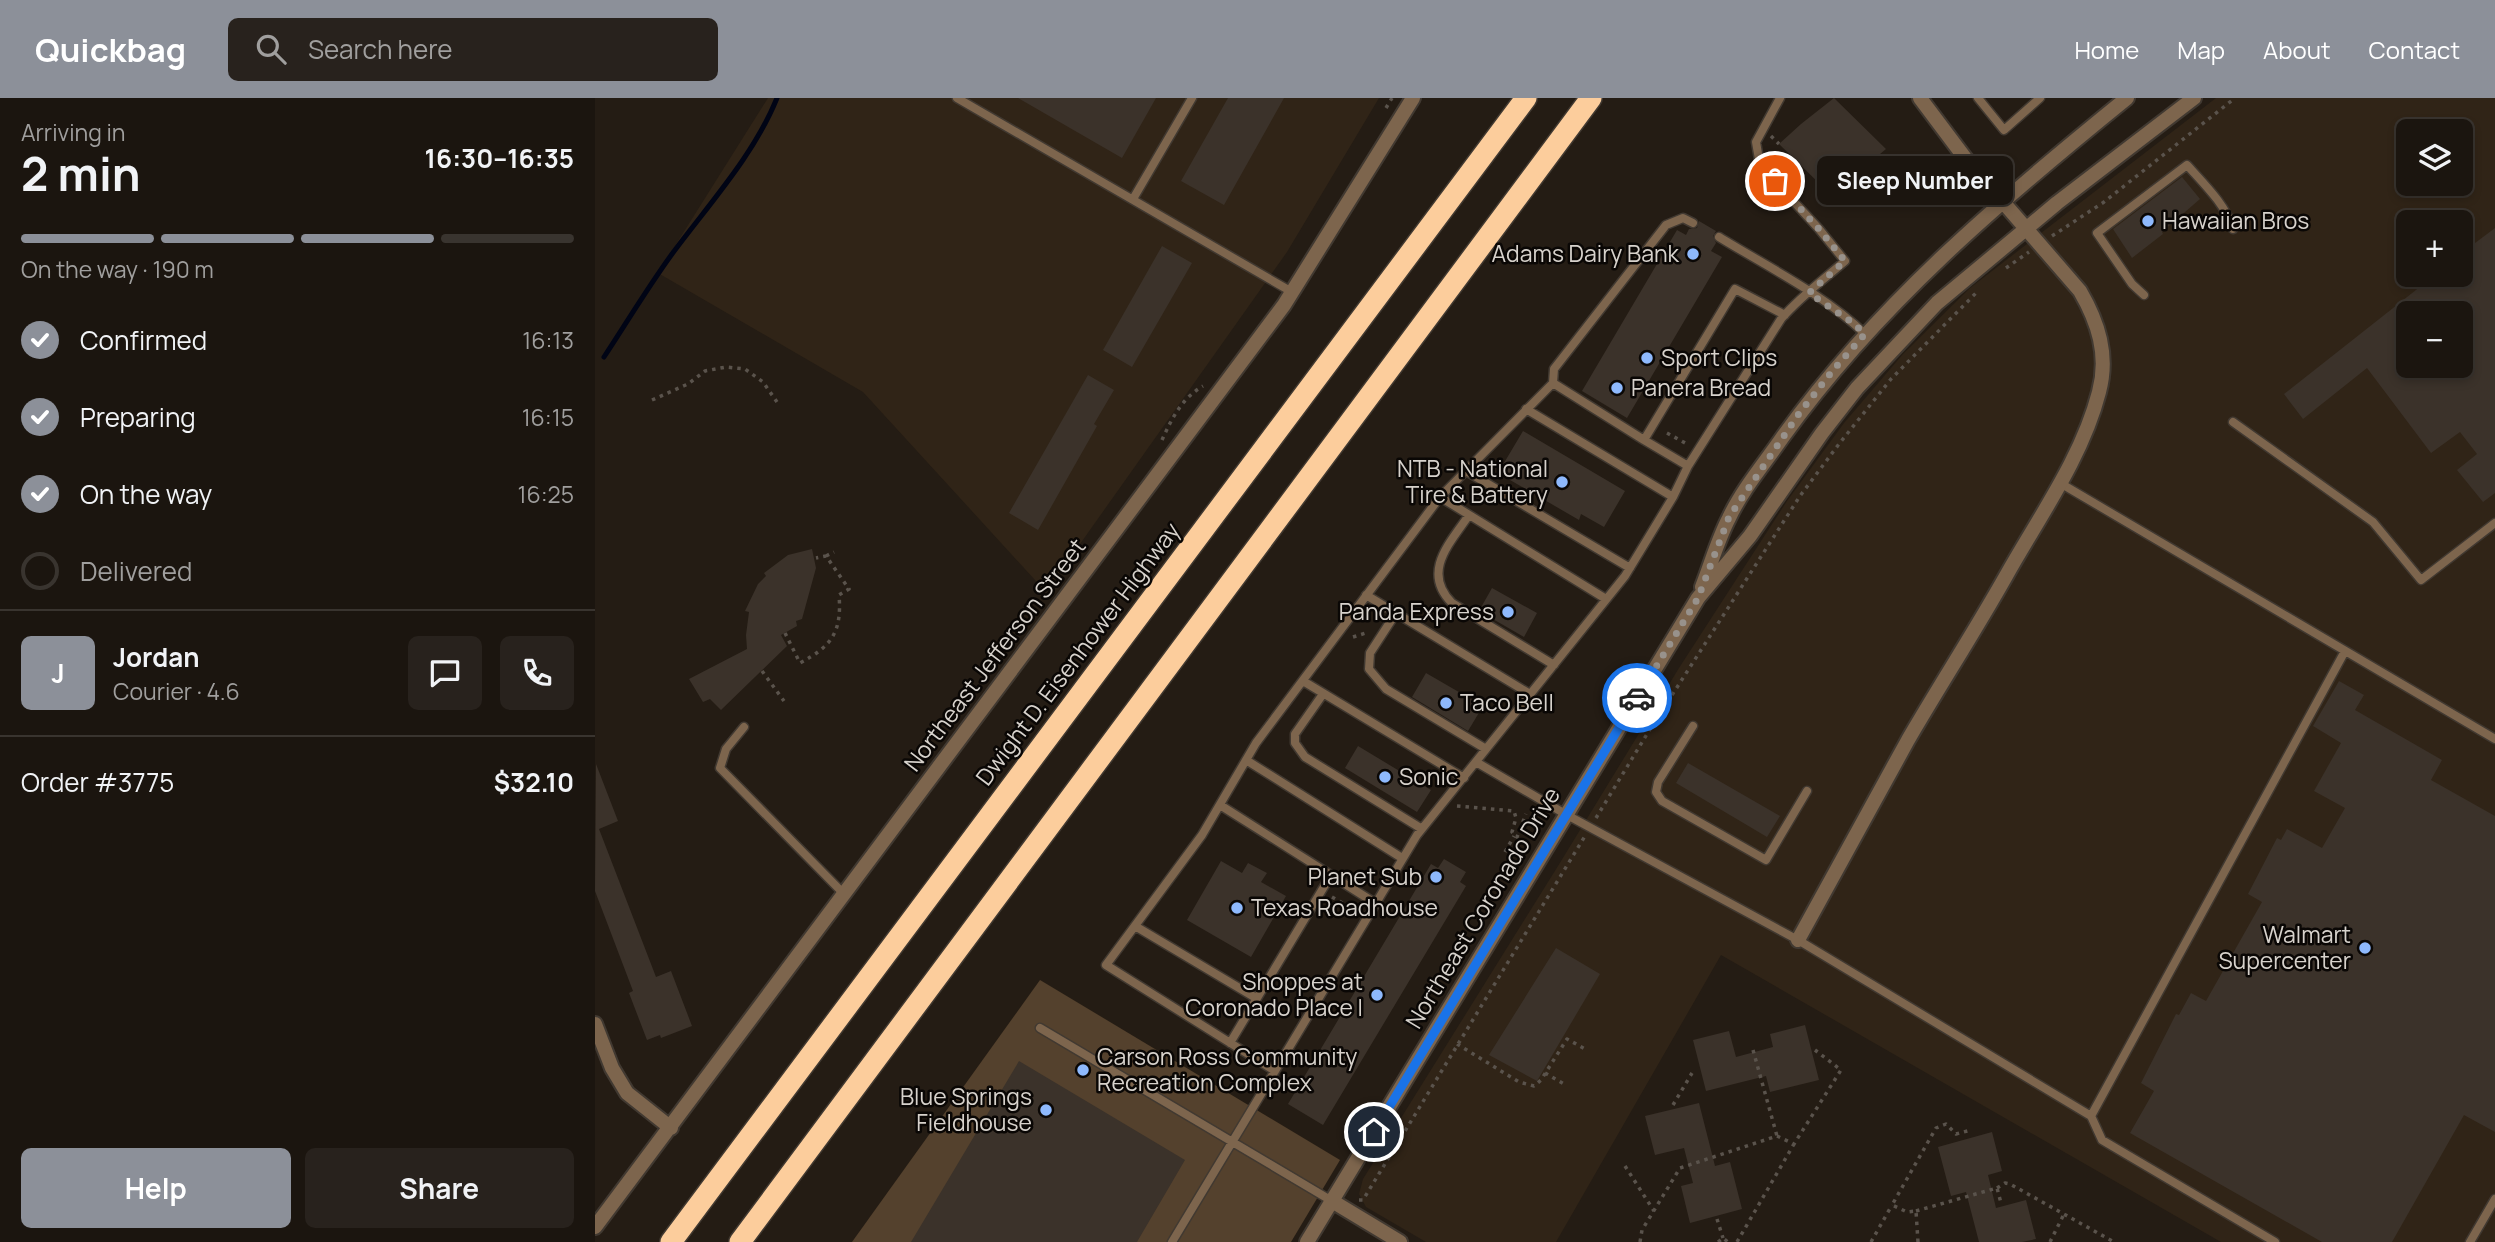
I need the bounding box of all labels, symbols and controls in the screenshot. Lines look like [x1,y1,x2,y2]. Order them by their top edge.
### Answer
search box [228,18,718,81]
text: Quickbag [35,27,186,72]
icon: search [252,30,290,68]
text: Search here [308,31,453,67]
text: Home [2074,33,2139,66]
text: Map [2177,33,2225,66]
text: About [2263,33,2331,66]
text: Contact [2369,33,2460,66]
text: Arriving in [21,116,126,148]
map controls [2396,119,2473,378]
button: layers [2396,119,2473,196]
text: 16:30–16:35 [425,140,574,176]
text: 2 min [21,142,141,205]
pin [1745,151,1805,211]
callout: Sleep Number [1817,156,2013,206]
icon: bag [1756,162,1794,200]
text: Sleep Number [1837,164,1993,196]
place label: Hawaiian Bros [2162,204,2309,236]
button: + [2396,210,2473,287]
marker: Hawaiian Bros [2140,213,2156,229]
place label: Adams Dairy Bank [1491,237,1680,269]
marker: Adams Dairy Bank [1685,246,1701,262]
text: On the way · 190 m [21,253,214,285]
button: − [2396,301,2473,378]
icon: check [21,321,59,359]
text: Confirmed [80,322,207,358]
text: 16:13 [522,324,574,356]
place label: Sport Clips [1661,341,1777,373]
marker: Sport Clips [1639,350,1655,366]
place label: Panera Bread [1631,371,1771,403]
marker: Panera Bread [1609,380,1625,396]
icon: check [21,398,59,436]
text: Preparing [80,399,196,435]
text: 16:15 [522,401,574,433]
place label: NTB - National Tire & Battery [1397,452,1548,510]
marker: NTB - National Tire & Battery [1554,474,1570,490]
icon: check [21,475,59,513]
text: On the way [80,476,212,512]
text: 16:25 [517,478,574,510]
street label: Dwight D. Eisenhower Highway [968,515,1187,791]
street label: Northeast Jefferson Street [896,531,1092,777]
text: Delivered [80,553,192,589]
place label: Panda Express [1339,595,1494,627]
marker: Panda Express [1500,604,1516,620]
button: chat [408,636,482,710]
button: phone [500,636,574,710]
text: Jordan [113,639,199,675]
text: J [51,655,65,691]
courier [1602,663,1672,733]
text: Courier · 4.6 [113,675,240,707]
icon: car [1618,679,1656,717]
place label: Taco Bell [1460,686,1554,718]
marker: Taco Bell [1438,695,1454,711]
place label: Sonic [1399,760,1459,792]
text: Order #3775 [21,764,174,800]
text: $32.10 [494,764,574,800]
marker: Sonic [1377,769,1393,785]
street label: Northeast Coronado Drive [1397,781,1567,1034]
place label: Planet Sub [1308,860,1422,892]
marker: Planet Sub [1428,869,1444,885]
place label: Texas Roadhouse [1251,891,1438,923]
marker: Texas Roadhouse [1229,900,1245,916]
place label: Walmart Supercenter [2218,918,2351,976]
marker: Walmart Supercenter [2357,940,2373,956]
place label: Shoppes at Coronado Place I [1185,965,1363,1023]
marker: Shoppes at Coronado Place I [1369,987,1385,1003]
place label: Carson Ross Community Recreation Complex [1097,1040,1358,1098]
marker: Carson Ross Community Recreation Complex [1075,1062,1091,1078]
place label: Blue Springs Fieldhouse [900,1080,1032,1138]
marker: Blue Springs Fieldhouse [1038,1102,1054,1118]
pin [1344,1102,1404,1162]
icon: home [1355,1113,1393,1151]
button: Help [21,1148,291,1228]
button: Share [305,1148,574,1228]

